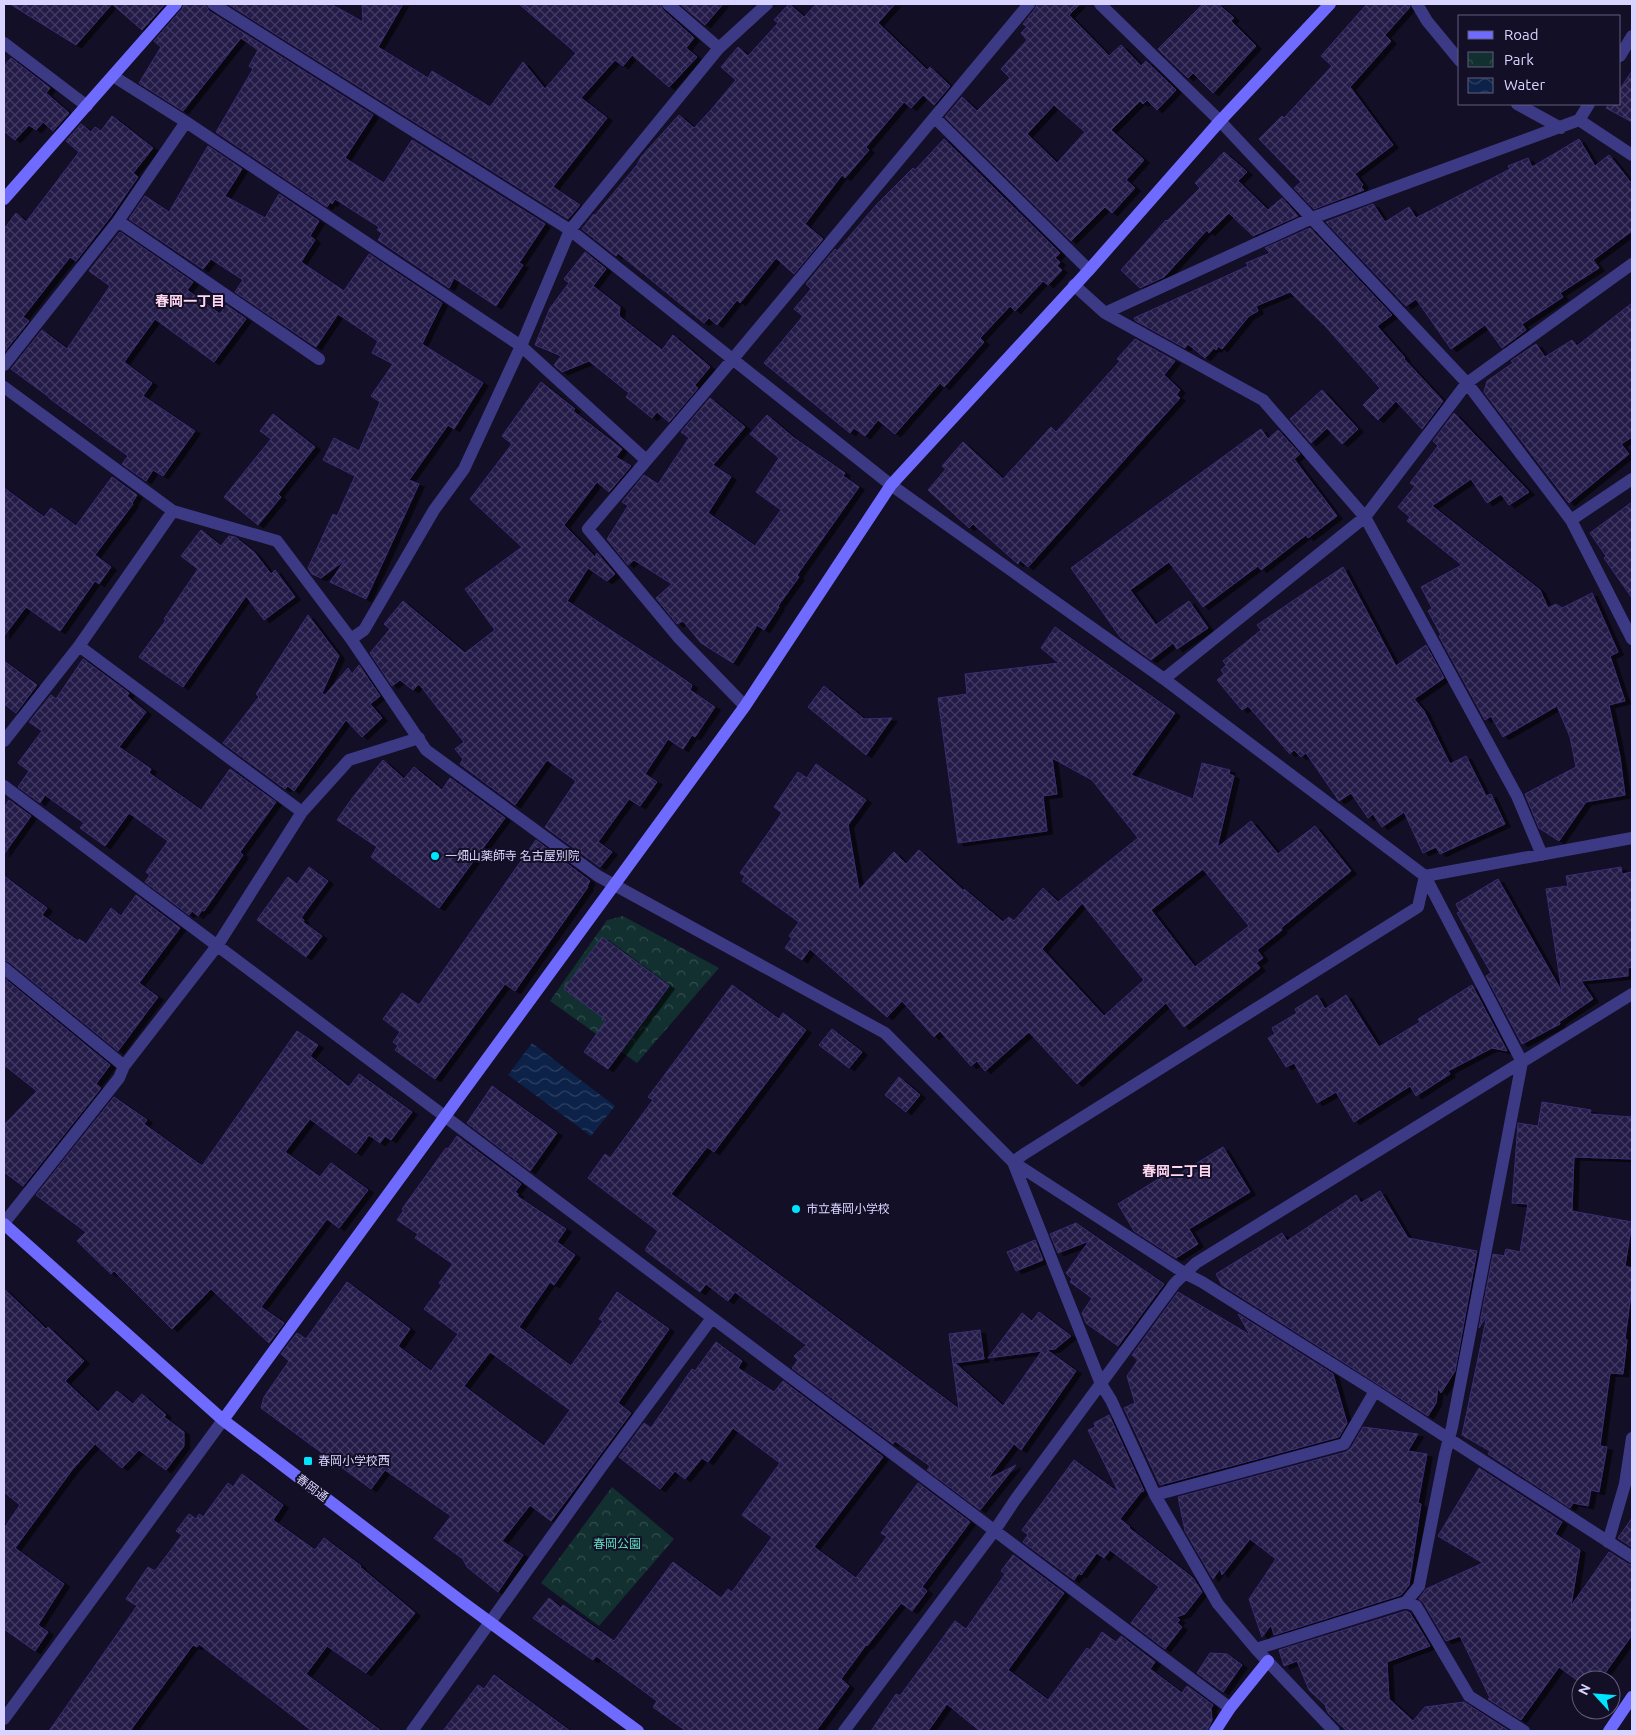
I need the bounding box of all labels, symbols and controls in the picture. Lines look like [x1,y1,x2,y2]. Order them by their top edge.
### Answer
legend [1458,15,1621,105]
text: Road [1504,26,1539,43]
text: Park [1504,51,1534,68]
text: Water [1504,76,1545,93]
district label: 春岡一丁目 [155,293,225,309]
place label: 一畑山薬師寺 名古屋別院 [445,849,580,862]
marker: 一畑山薬師寺 名古屋別院 [429,850,441,862]
district label: 春岡二丁目 [1142,1163,1212,1179]
place label: 市立春岡小学校 [806,1202,890,1215]
marker: 市立春岡小学校 [790,1203,802,1215]
place label: 春岡小学校西 [318,1454,390,1467]
marker: 春岡小学校西 [302,1455,314,1467]
street label: 春岡通 [294,1472,331,1504]
park label: 春岡公園 [593,1537,641,1550]
north arrow [1571,1670,1621,1720]
text: N [1575,1681,1594,1698]

